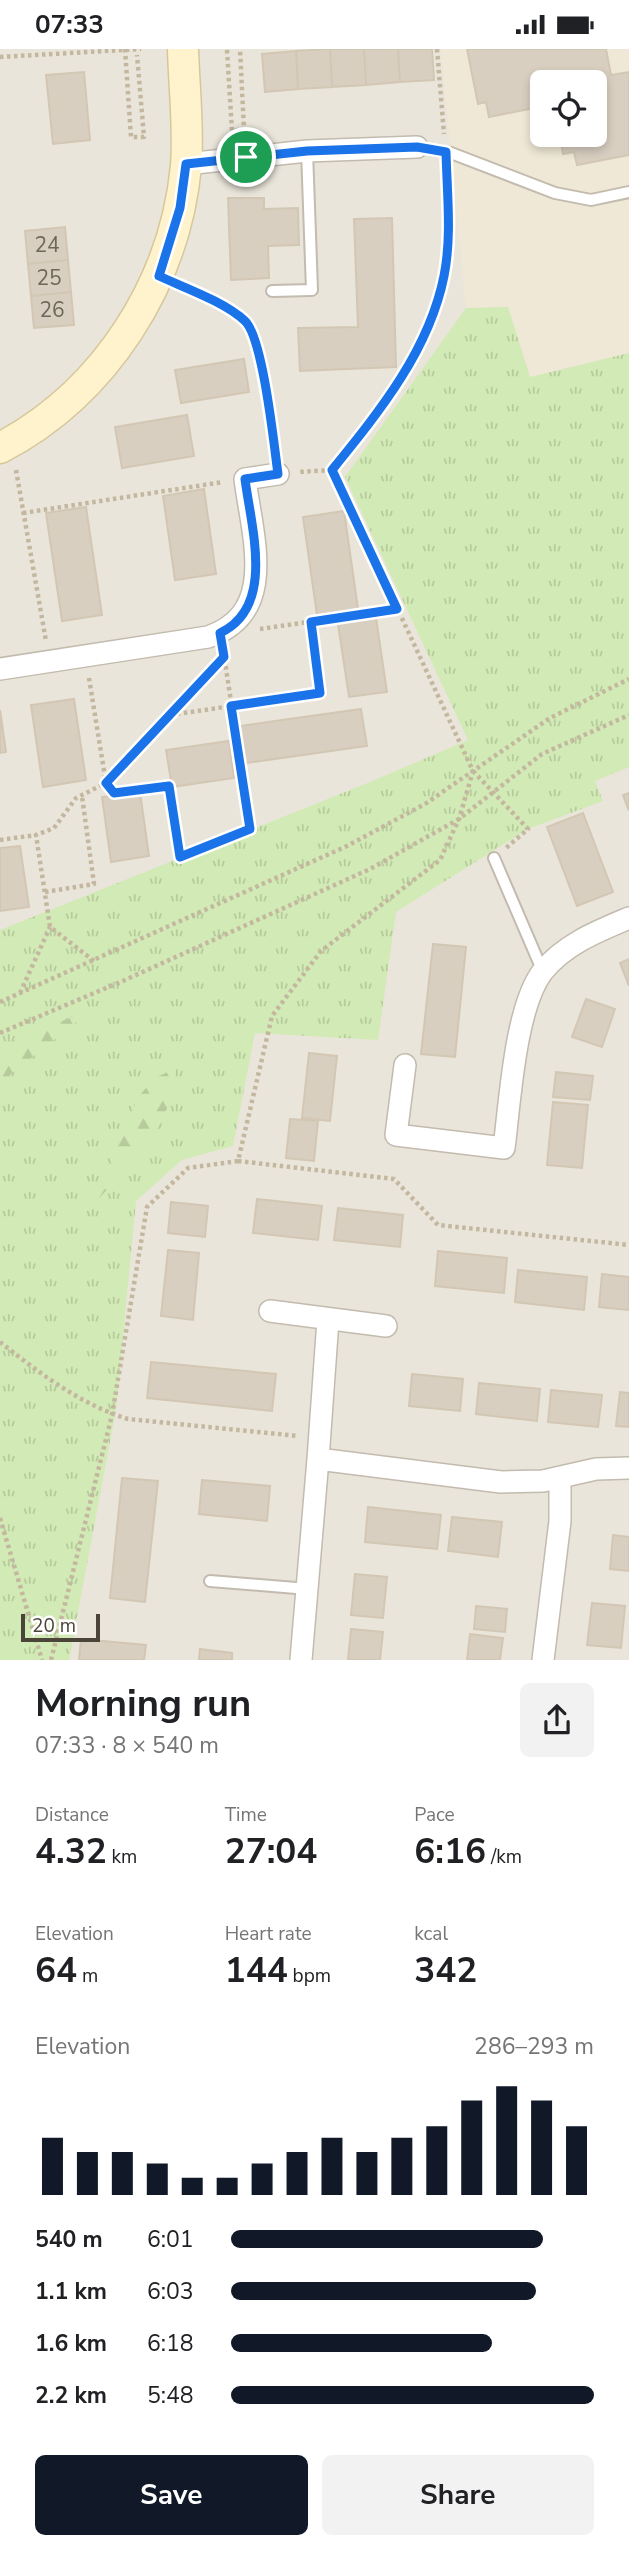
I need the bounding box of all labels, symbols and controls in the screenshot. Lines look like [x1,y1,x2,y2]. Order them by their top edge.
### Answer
text: 07:33 [35,7,104,42]
map controls [530,70,607,147]
button: locate [530,70,607,147]
pin [216,127,276,187]
icon: arrive [227,138,265,176]
house number: 24 [34,231,60,259]
house number: 25 [36,264,62,292]
house number: 26 [39,296,65,324]
scale bar [21,1611,100,1643]
text: 20 m [32,1613,76,1639]
text: Morning run [35,1678,251,1729]
button: share [520,1683,594,1757]
text: 07:33 · 8 × 540 m [35,1730,219,1761]
text: Distance [35,1802,109,1828]
text: Time [225,1802,267,1828]
text: Pace [414,1802,455,1828]
text: 4.32 [35,1828,107,1875]
text: 27:04 [225,1828,317,1875]
text: 6:16 [414,1828,486,1875]
text: km [107,1844,137,1870]
text: /km [486,1844,522,1870]
text: Elevation [35,1921,114,1947]
text: Heart rate [225,1921,312,1947]
text: kcal [414,1921,448,1947]
text: 64 [35,1947,77,1994]
text: 144 [225,1947,288,1994]
text: 342 [414,1947,477,1994]
text: m [77,1963,98,1989]
text: bpm [288,1963,331,1989]
text: Elevation [35,2031,130,2062]
text: 286–293 m [474,2031,594,2062]
text: 540 m [35,2224,103,2255]
text: 6:01 [147,2224,194,2255]
text: 1.1 km [35,2276,107,2307]
text: 6:03 [147,2276,194,2307]
text: 1.6 km [35,2328,107,2359]
text: 6:18 [147,2328,194,2359]
text: 2.2 km [35,2380,107,2411]
text: 5:48 [147,2380,194,2411]
button: Save [35,2455,308,2535]
button: Share [322,2455,594,2535]

